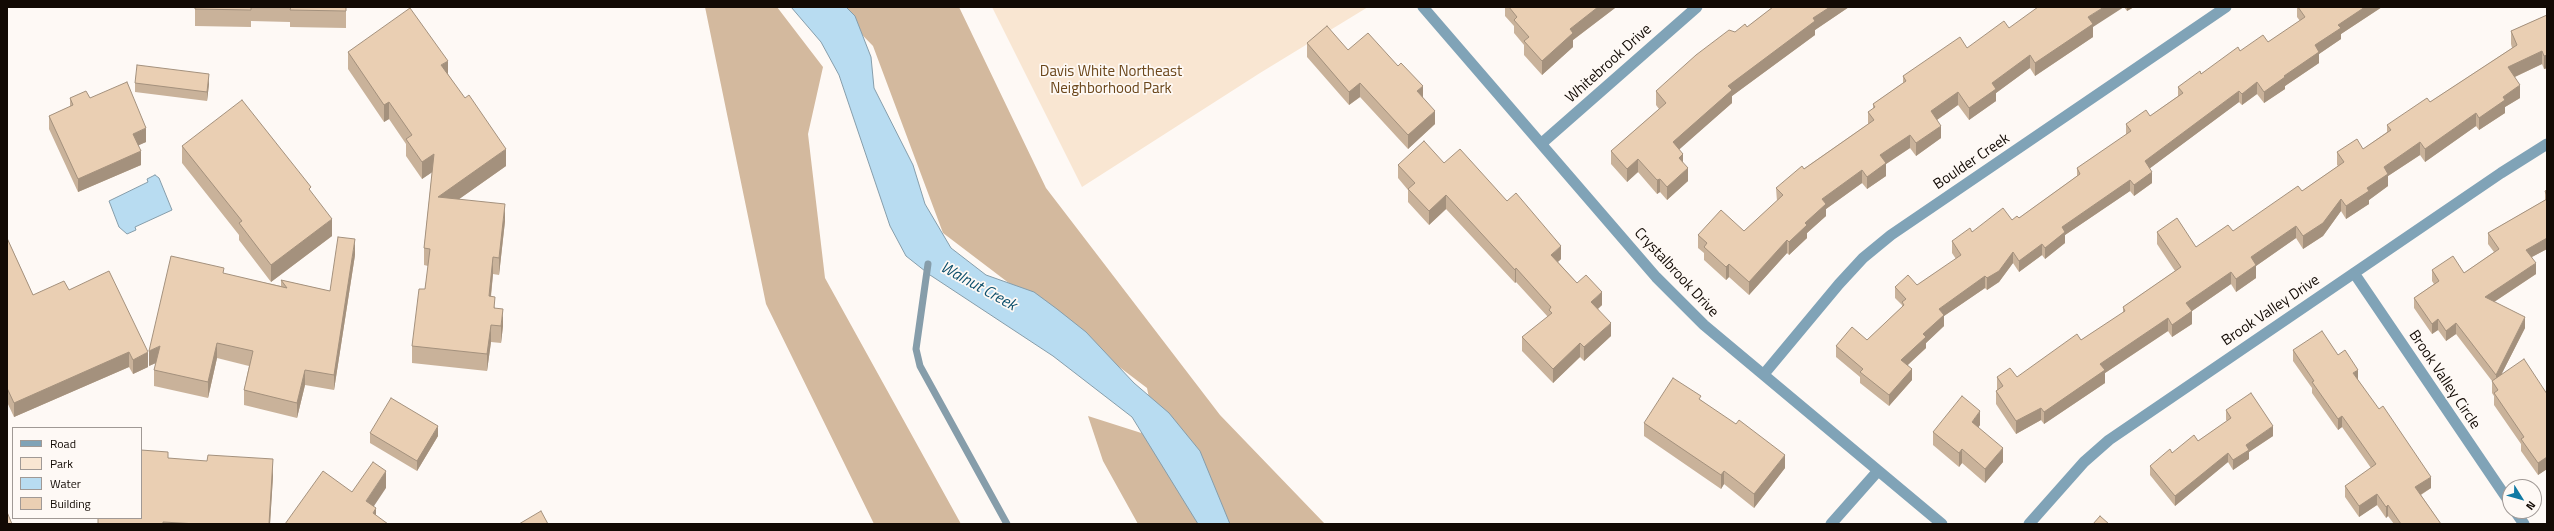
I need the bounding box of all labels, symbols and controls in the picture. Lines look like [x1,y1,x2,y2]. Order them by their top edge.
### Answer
street label: Whitebrook Drive [1562,21,1656,107]
park label: Davis White Northeast Neighborhood Park [1040,63,1182,98]
street label: Boulder Creek [1930,130,2014,194]
street label: Crystalbrook Drive [1630,225,1722,321]
water label: Walnut Creek [937,258,1019,316]
street label: Brook Valley Drive [2219,272,2323,350]
street label: Brook Valley Circle [2404,327,2484,433]
legend [12,427,142,519]
text: Road [50,434,76,453]
text: Park [50,454,73,473]
text: Water [50,474,81,493]
north arrow [2502,479,2542,519]
text: Building [50,494,91,513]
text: N [2522,498,2539,513]

